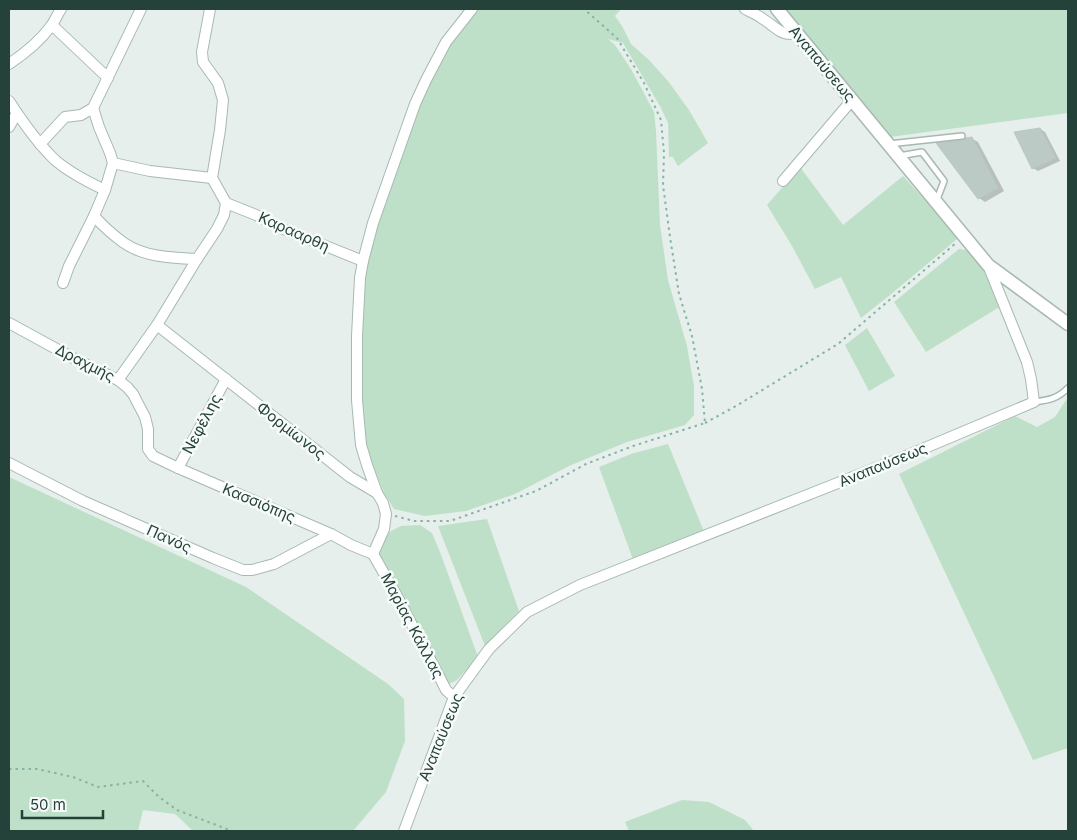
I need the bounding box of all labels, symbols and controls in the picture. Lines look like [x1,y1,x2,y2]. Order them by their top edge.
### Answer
street label: Αναπαύσεως [785,22,860,106]
street label: Καρααρθη [256,207,333,256]
street label: Δραχμής [52,340,118,386]
street label: Νεφέλης [178,390,225,457]
street label: Φορμίωνος [253,398,330,463]
street label: Αναπαύσεως [836,438,930,491]
street label: Κασσιόπης [220,479,299,526]
street label: Πανός [144,520,195,557]
street label: Μαρίας Κάλλας [377,570,448,682]
street label: Αναπαύσεως [414,690,467,784]
scale bar [22,788,104,820]
text: 50 m [30,795,66,814]

